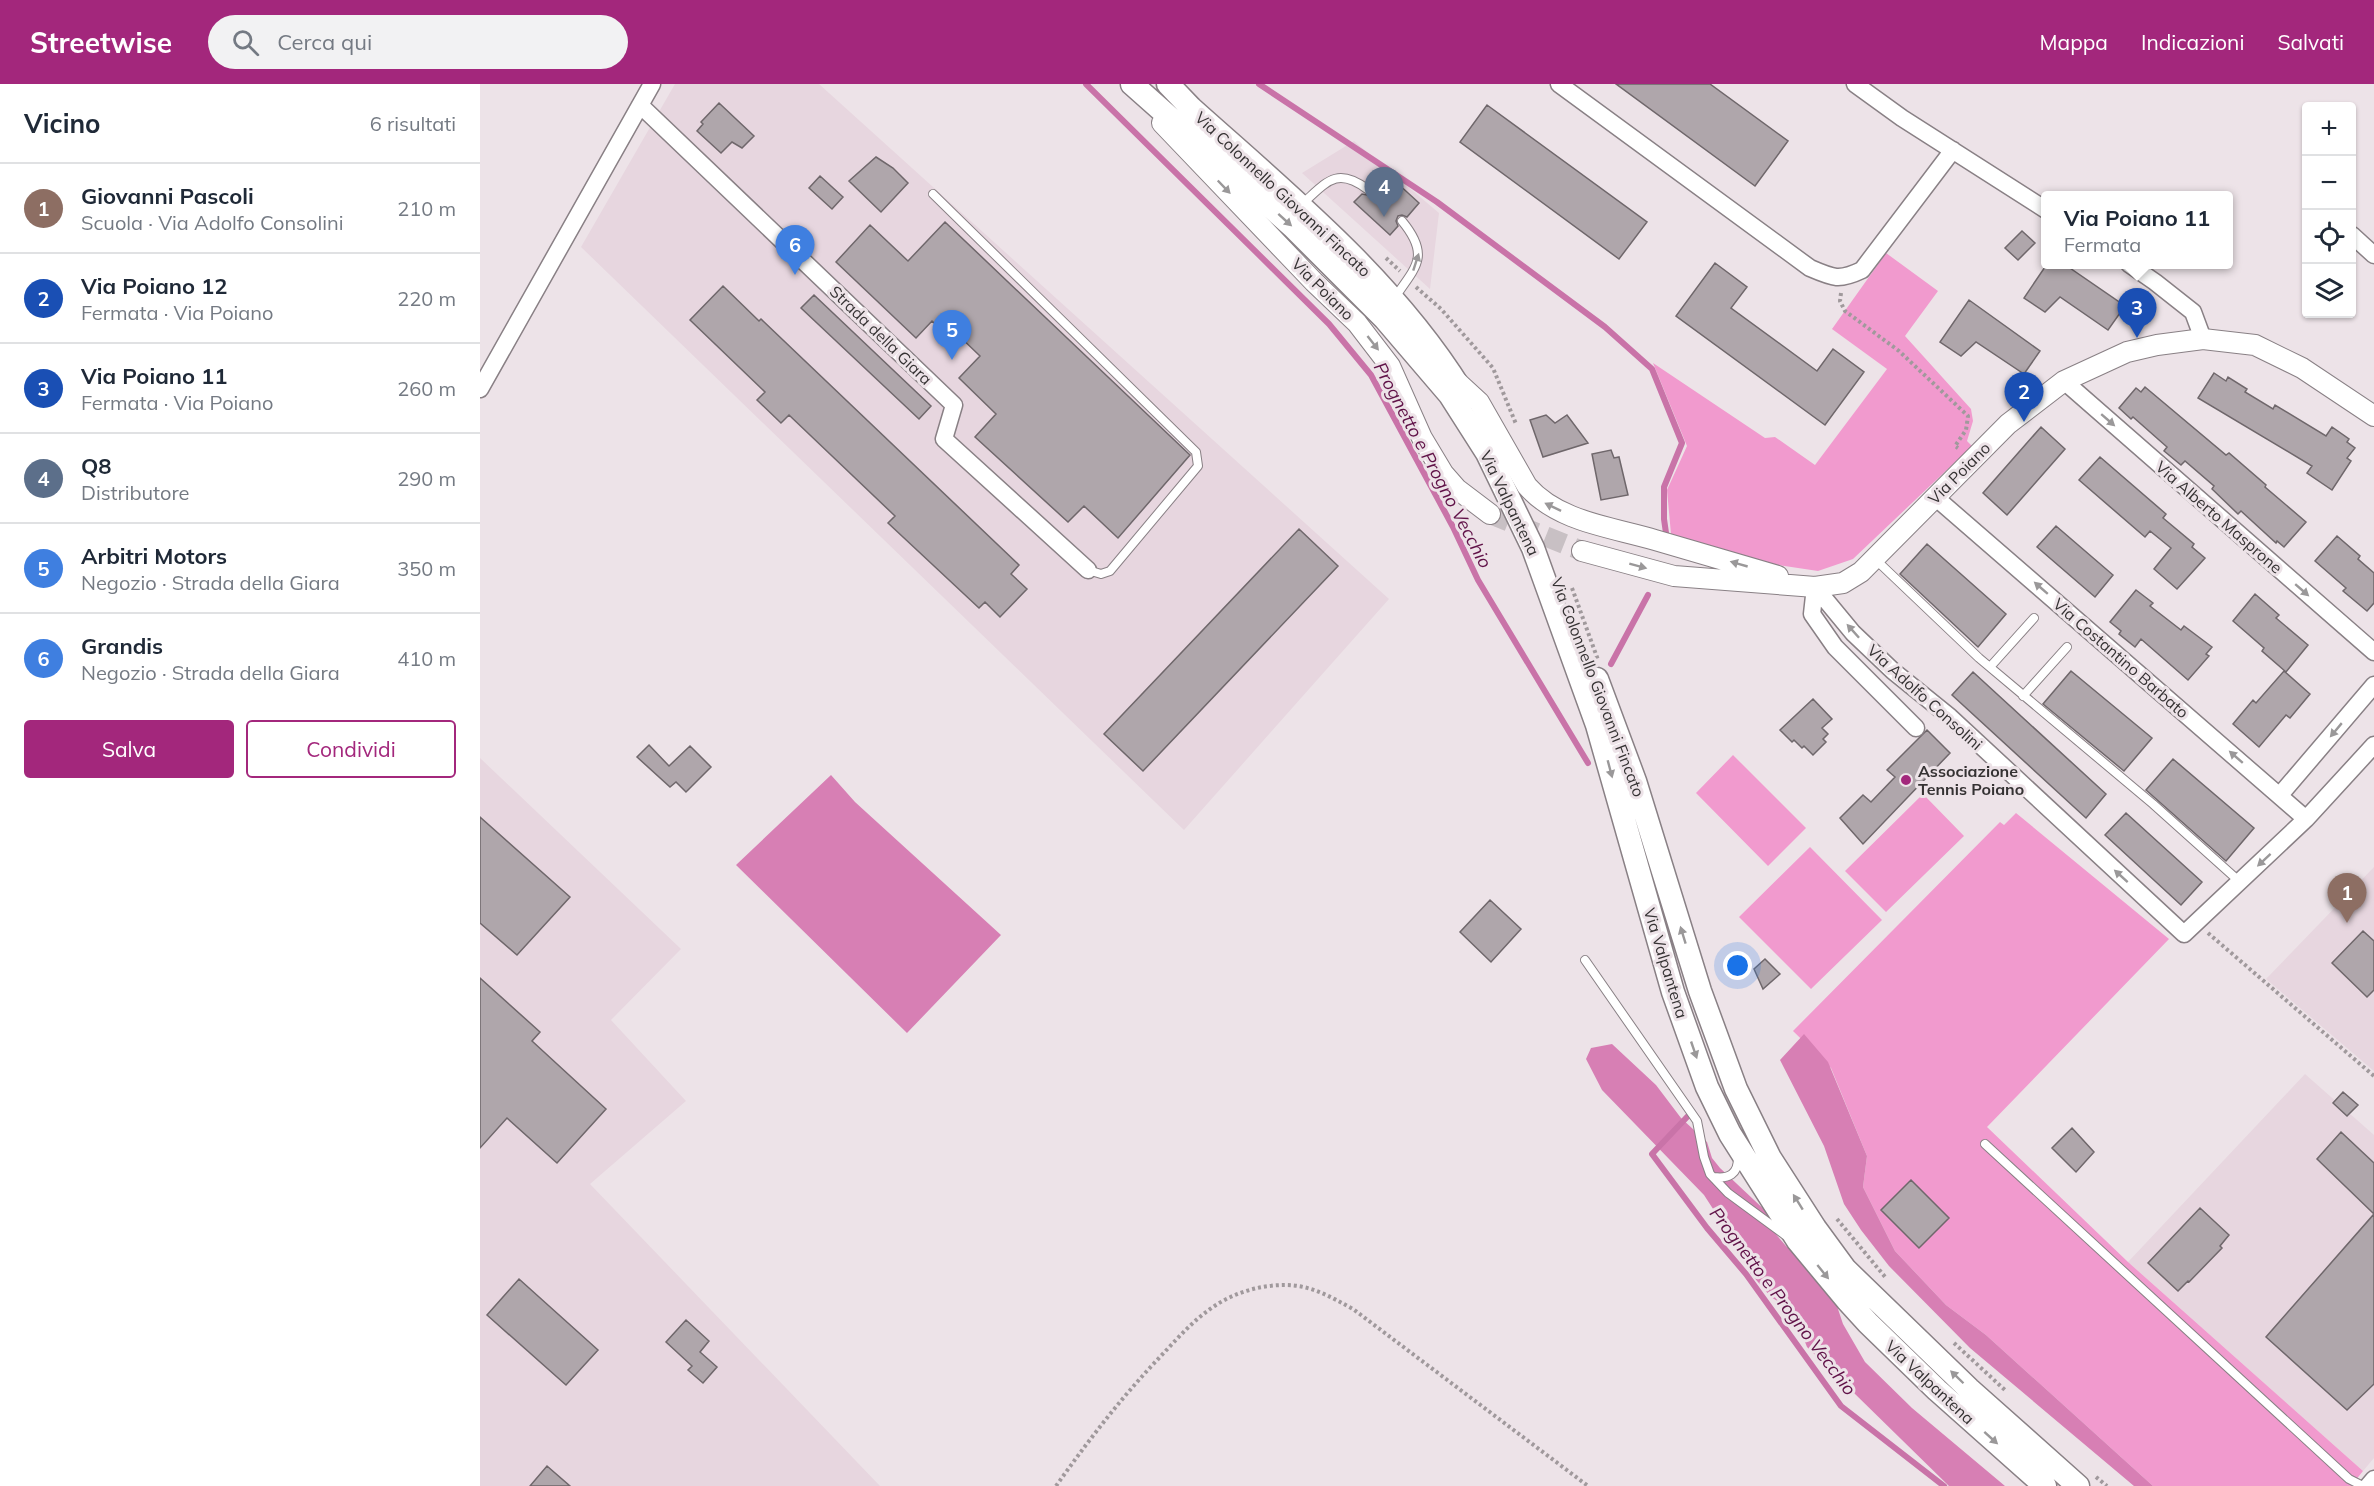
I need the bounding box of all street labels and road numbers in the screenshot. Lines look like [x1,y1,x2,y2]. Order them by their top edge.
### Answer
street label: Via Colonnello Giovanni Fincato [1191,107,1375,281]
street label: Via Poiano [1288,254,1358,324]
street label: Strada della Giara [826,281,936,389]
street label: Via Poiano [1924,438,1994,508]
street label: Via Valpantena [1476,447,1544,559]
street label: Via Alberto Masprone [2152,456,2286,578]
street label: Via Colonnello Giovanni Fincato [1547,575,1649,799]
street label: Via Costantino Barbato [2049,594,2193,722]
street label: Via Adolfo Consolini [1863,640,1987,754]
street label: Via Valpantena [1640,905,1692,1021]
street label: Via Valpantena [1881,1336,1979,1428]

